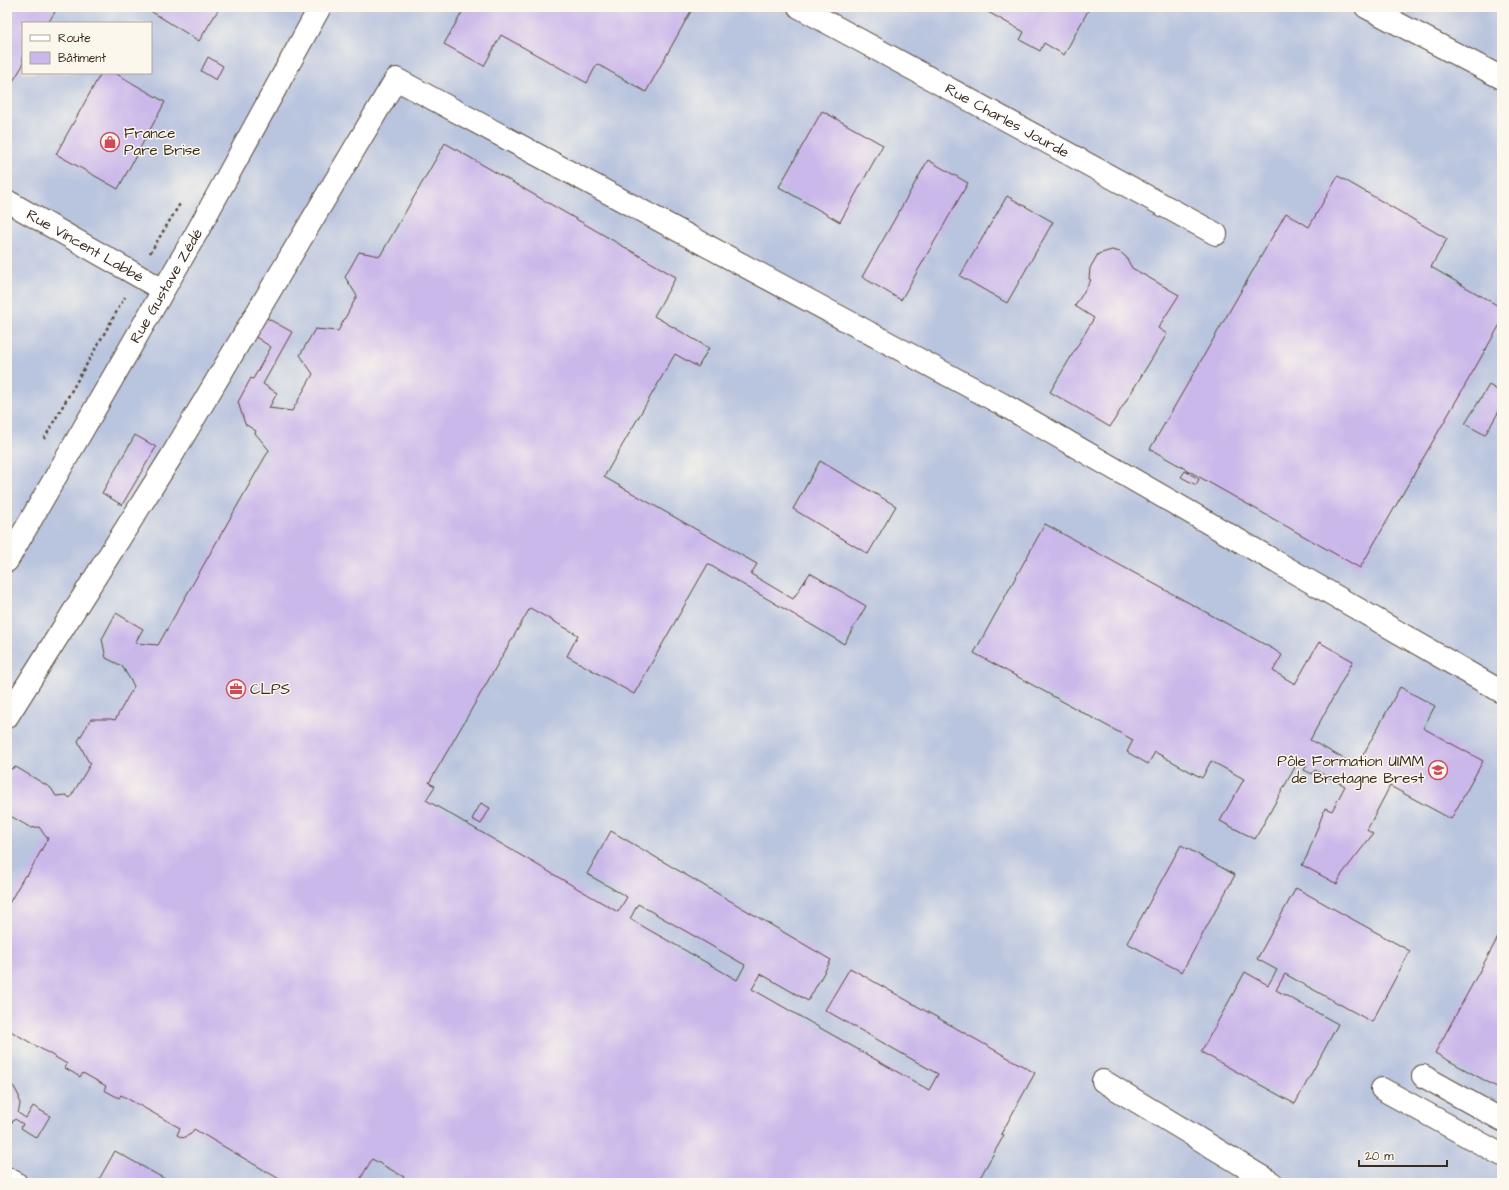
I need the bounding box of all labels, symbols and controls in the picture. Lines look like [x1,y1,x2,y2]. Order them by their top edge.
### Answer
legend [22,22,152,74]
text: Route [58,30,91,47]
text: Bâtiment [58,50,106,67]
street label: Rue Charles Jourde [941,78,1073,163]
place label: France Pare Brise [124,123,200,161]
shop icon: France Pare Brise [99,131,121,153]
street label: Rue Vincent Labbé [23,204,148,287]
street label: Rue Gustave Zédé [125,224,207,347]
office icon: CLPS [225,678,247,700]
place label: CLPS [250,679,291,700]
place label: Pôle Formation UIMM de Bretagne Brest [1277,751,1424,790]
school or university icon: Pôle Formation UIMM de Bretagne Brest [1427,759,1449,781]
scale bar [1359,1142,1447,1168]
text: 20 m [1365,1148,1394,1165]

